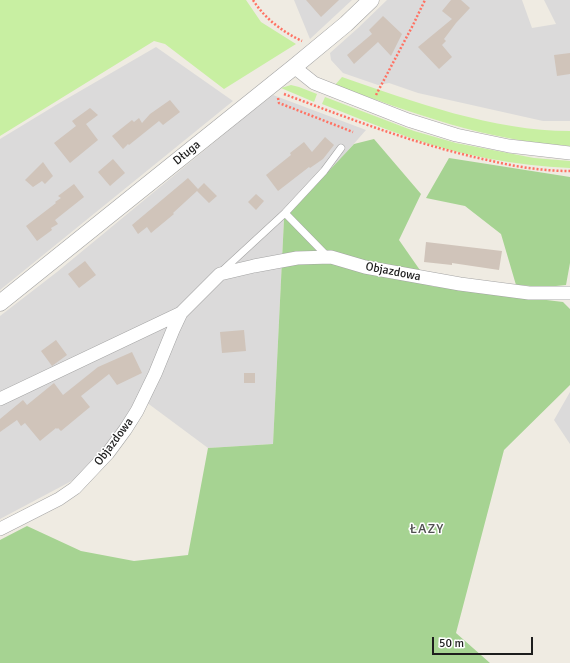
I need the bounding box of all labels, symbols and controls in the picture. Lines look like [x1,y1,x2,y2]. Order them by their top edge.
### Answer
street label: Długa [171,138,203,168]
street label: Objazdowa [364,260,422,284]
street label: Objazdowa [91,415,137,469]
district label: ŁAZY [410,521,444,537]
scale bar [434,629,535,655]
text: 50 m [439,636,464,651]

